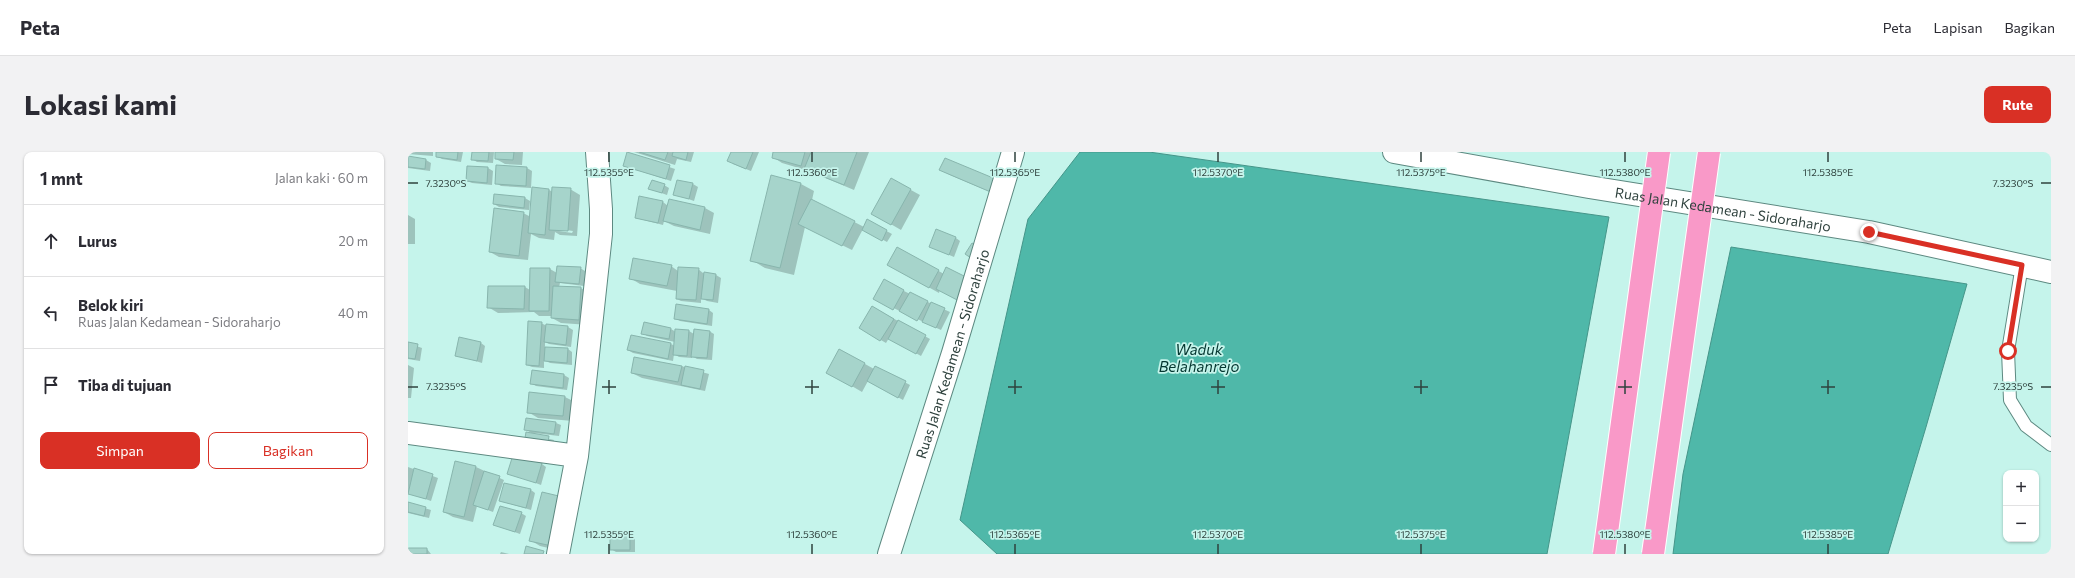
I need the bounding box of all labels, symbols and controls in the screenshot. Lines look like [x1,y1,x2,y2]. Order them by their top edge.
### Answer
text: Peta [20,16,60,39]
text: Peta [1883,19,1912,36]
text: Lapisan [1934,19,1983,36]
text: Bagikan [2005,19,2055,36]
button: Rute [1984,86,2051,123]
text: Lokasi kami [24,87,177,121]
text: 112.5355°E [584,166,634,178]
text: 112.5360°E [786,166,838,178]
text: 112.5365°E [990,166,1040,178]
text: 112.5370°E [1193,166,1243,178]
text: 112.5375°E [1396,166,1446,178]
text: 112.5380°E [1599,166,1651,178]
text: 112.5385°E [1803,166,1853,178]
text: 1 mnt [40,168,83,189]
text: Jalan kaki · 60 m [275,170,368,186]
text: 7.3230°S [426,177,467,189]
text: 7.3230°S [1993,177,2034,189]
street label: Ruas Jalan Kedamean - Sidoraharjo [1614,183,1832,234]
route end [1860,223,1878,241]
icon: ahead [40,230,62,252]
text: Lurus [78,232,117,250]
text: 20 m [339,233,368,249]
street label: Ruas Jalan Kedamean - Sidoraharjo [911,247,992,461]
text: Belok kiri [78,296,144,314]
icon: left [40,302,62,324]
text: 40 m [338,305,368,321]
text: Ruas Jalan Kedamean - Sidoraharjo [78,314,281,330]
water label: Waduk Belahanrejo [1159,340,1239,375]
route start [1999,342,2017,360]
icon: arrive [40,374,62,396]
text: Tiba di tujuan [78,376,172,394]
text: 7.3235°S [426,380,466,392]
text: 7.3235°S [1993,380,2033,392]
button: Simpan [40,432,200,469]
button: Bagikan [208,432,368,469]
map controls [2003,470,2039,542]
button: + [2003,470,2039,506]
button: − [2003,506,2039,542]
text: 112.5355°E [584,528,634,540]
text: 112.5360°E [786,528,838,540]
text: 112.5365°E [990,528,1040,540]
text: 112.5370°E [1193,528,1243,540]
text: 112.5375°E [1396,528,1446,540]
text: 112.5380°E [1599,528,1651,540]
text: 112.5385°E [1803,528,1853,540]

